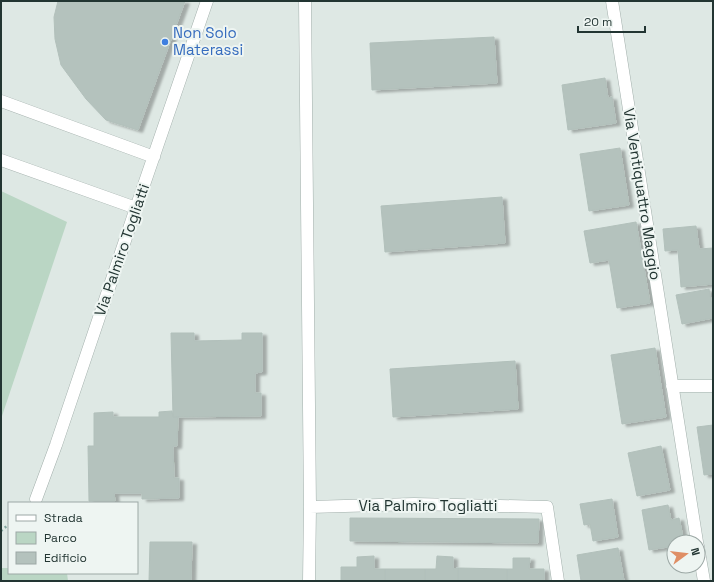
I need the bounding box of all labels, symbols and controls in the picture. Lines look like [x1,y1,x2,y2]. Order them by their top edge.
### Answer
scale bar [578,8,645,34]
text: 20 m [584,14,612,30]
place label: Non Solo Materassi [173,23,243,59]
marker: Non Solo Materassi [160,37,170,47]
street label: Via Ventiquattro Maggio [620,107,665,281]
street label: Via Palmiro Togliatti [90,181,153,319]
street label: Via Palmiro Togliatti [359,496,497,515]
legend [8,502,138,574]
text: Strada [44,510,83,526]
text: Parco [44,530,77,546]
north arrow [666,534,706,574]
text: N [688,546,703,557]
text: Edificio [44,550,87,566]

